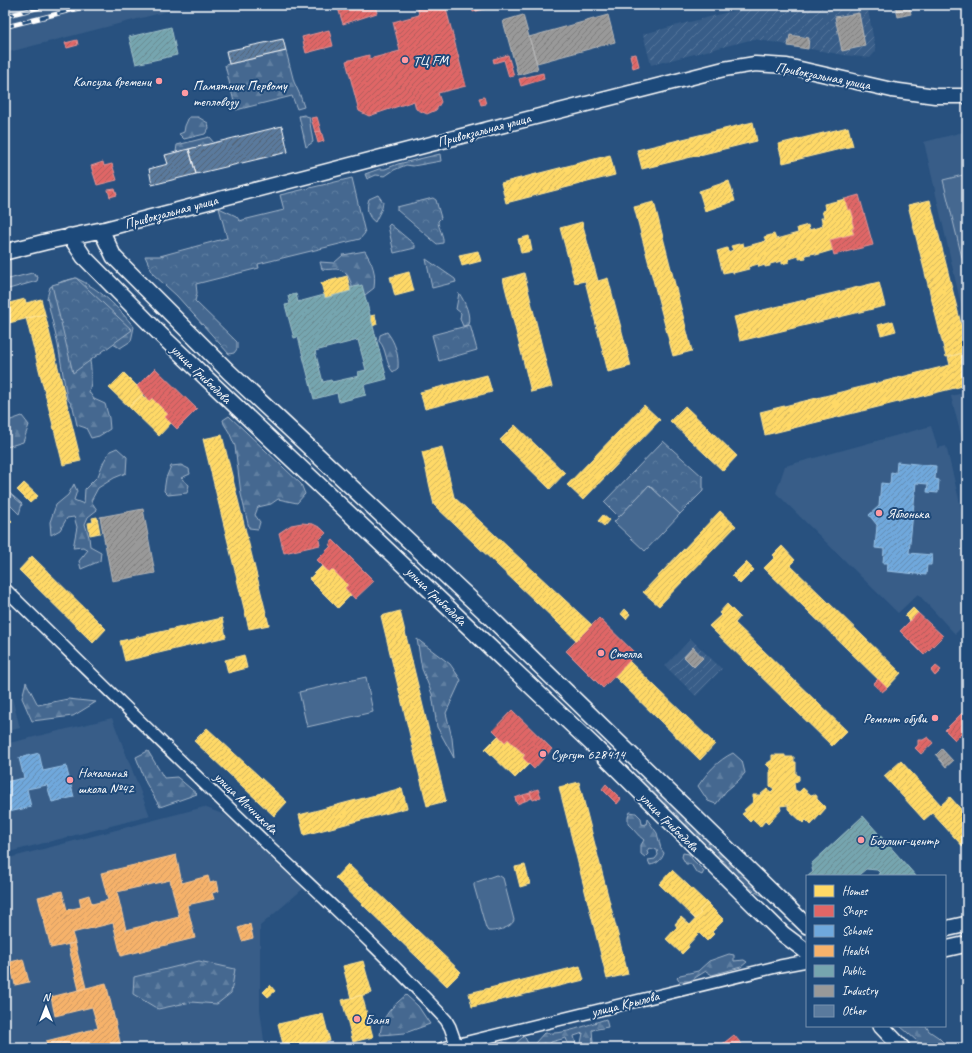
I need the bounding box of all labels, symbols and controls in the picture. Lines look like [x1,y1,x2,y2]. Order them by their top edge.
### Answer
place label: ТЦ FM [413,52,449,69]
marker: ТЦ FM [400,55,410,65]
street label: Привокзальная улица [774,59,873,94]
place label: Капсула времени [73,73,153,90]
marker: Капсула времени [154,76,164,86]
place label: Памятник Первому тепловозу [193,77,288,110]
marker: Памятник Первому тепловозу [180,88,190,98]
street label: Привокзальная улица [435,109,534,151]
street label: Привокзальная улица [122,191,221,233]
street label: улица Грибоедова [167,340,236,408]
place label: Яблонька [887,505,930,522]
marker: Яблонька [874,508,884,518]
street label: улица Грибоедова [402,562,471,630]
place label: Стелла [609,645,643,662]
marker: Стелла [596,648,606,658]
place label: Ремонт обуви [863,710,928,727]
marker: Ремонт обуви [930,713,940,723]
place label: Сургут 628414 [551,746,627,763]
marker: Сургут 628414 [538,749,548,759]
place label: Начальная школа №42 [78,764,135,797]
street label: улица Мечникова [210,768,282,838]
marker: Начальная школа №42 [65,775,75,785]
street label: улица Грибоедова [635,788,703,856]
place label: Боулинг-центр [869,832,939,849]
marker: Боулинг-центр [856,835,866,845]
legend [806,875,946,1027]
text: Homes [842,883,869,899]
text: Shops [842,903,867,919]
text: Schools [842,923,874,939]
text: Health [842,943,869,959]
text: Public [842,963,866,979]
text: Industry [842,983,879,999]
north arrow [26,987,66,1027]
street label: улица Крылова [588,987,662,1021]
text: N [43,990,52,1004]
text: Other [842,1003,868,1019]
place label: Баня [365,1011,390,1028]
marker: Баня [352,1014,362,1024]

